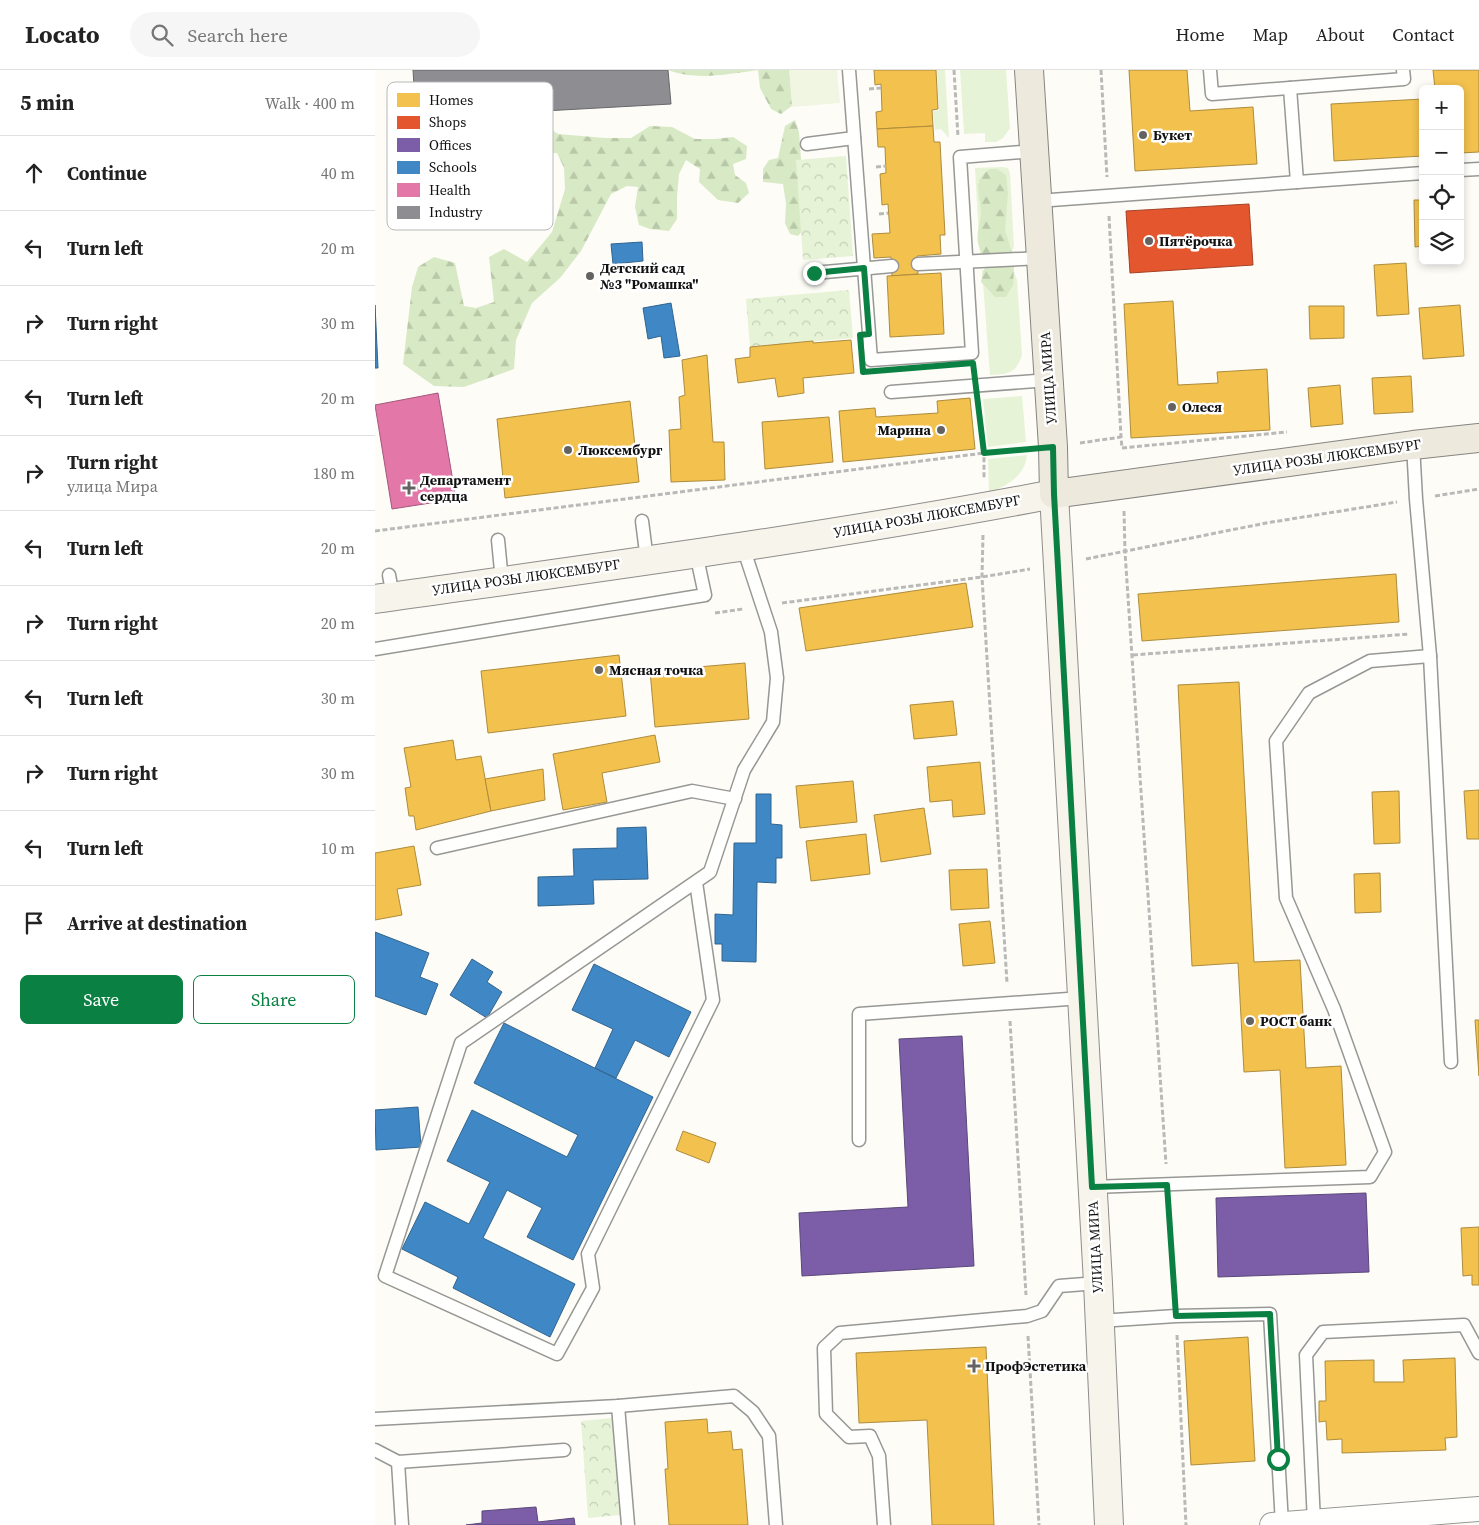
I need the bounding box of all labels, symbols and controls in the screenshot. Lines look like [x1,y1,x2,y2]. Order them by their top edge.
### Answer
search box [130,12,480,57]
text: Locato [25,18,100,51]
icon: search [148,21,176,49]
text: Search here [188,22,288,48]
text: Home [1176,22,1225,47]
text: Map [1253,22,1288,47]
text: About [1316,22,1364,47]
text: Contact [1392,22,1454,47]
legend [387,82,553,230]
map controls [1419,85,1464,265]
button: + [1419,85,1464,130]
text: 5 min [20,88,75,117]
text: Homes [429,90,473,110]
text: Walk · 400 m [265,92,355,114]
text: Shops [429,112,466,132]
place label: Букет [1153,125,1192,145]
marker: Букет [1137,129,1149,141]
button: − [1419,130,1464,175]
text: Offices [429,135,472,155]
text: Schools [429,157,477,177]
icon: ahead [20,159,48,187]
text: Continue [67,160,147,186]
text: 40 m [321,162,355,184]
button: locate [1419,175,1464,220]
text: Health [429,180,471,200]
text: Industry [429,202,483,222]
button: layers [1419,220,1464,265]
place label: Пятёрочка [1159,231,1233,251]
icon: left [20,234,48,262]
text: Turn left [67,235,143,261]
marker: Пятёрочка [1143,235,1155,247]
text: 20 m [321,237,355,259]
place label: Детский сад №3 "Ромашка" [600,258,698,294]
route end [803,262,826,285]
marker: Детский сад №3 "Ромашка" [584,270,596,282]
icon: right [20,309,48,337]
text: Turn right [67,310,158,336]
text: 30 m [321,312,355,334]
street label: УЛИЦА МИРА [1035,330,1061,425]
icon: left [20,384,48,412]
text: Turn left [67,385,143,411]
text: 20 m [321,387,355,409]
place label: Олеся [1182,397,1222,417]
marker: Олеся [1166,401,1178,413]
place label: Марина [877,420,932,440]
marker: Марина [935,424,947,436]
street label: УЛИЦА РОЗЫ ЛЮКСЕМБУРГ [1232,434,1422,480]
place label: Люксембург [578,440,663,460]
marker: Люксембург [562,444,574,456]
text: Turn right [67,449,158,475]
icon: right [20,459,48,487]
text: 180 m [313,462,355,484]
place label: Департамент сердца [420,470,511,506]
text: улица Мира [67,475,158,497]
marker: Департамент сердца [402,481,416,495]
street label: УЛИЦА РОЗЫ ЛЮКСЕМБУРГ [832,490,1022,542]
icon: left [20,534,48,562]
text: Turn left [67,535,143,561]
text: 20 m [321,537,355,559]
street label: УЛИЦА РОЗЫ ЛЮКСЕМБУРГ [431,554,621,600]
icon: right [20,609,48,637]
text: Turn right [67,610,158,636]
text: 20 m [321,612,355,634]
place label: Мясная точка [609,660,704,680]
marker: Мясная точка [593,664,605,676]
icon: left [20,684,48,712]
text: Turn left [67,685,143,711]
text: 30 m [321,687,355,709]
icon: right [20,759,48,787]
text: Turn right [67,760,158,786]
text: 30 m [321,762,355,784]
icon: left [20,834,48,862]
text: Turn left [67,835,143,861]
text: 10 m [321,837,355,859]
icon: arrive [20,909,48,937]
text: Arrive at destination [67,910,247,936]
button: Save [20,975,183,1024]
button: Share [193,975,355,1024]
place label: РОСТ банк [1260,1011,1333,1031]
marker: РОСТ банк [1244,1015,1256,1027]
street label: УЛИЦА МИРА [1083,1199,1107,1294]
place label: ПрофЭстетика [985,1356,1087,1376]
marker: ПрофЭстетика [967,1359,981,1373]
route start [1267,1448,1290,1471]

